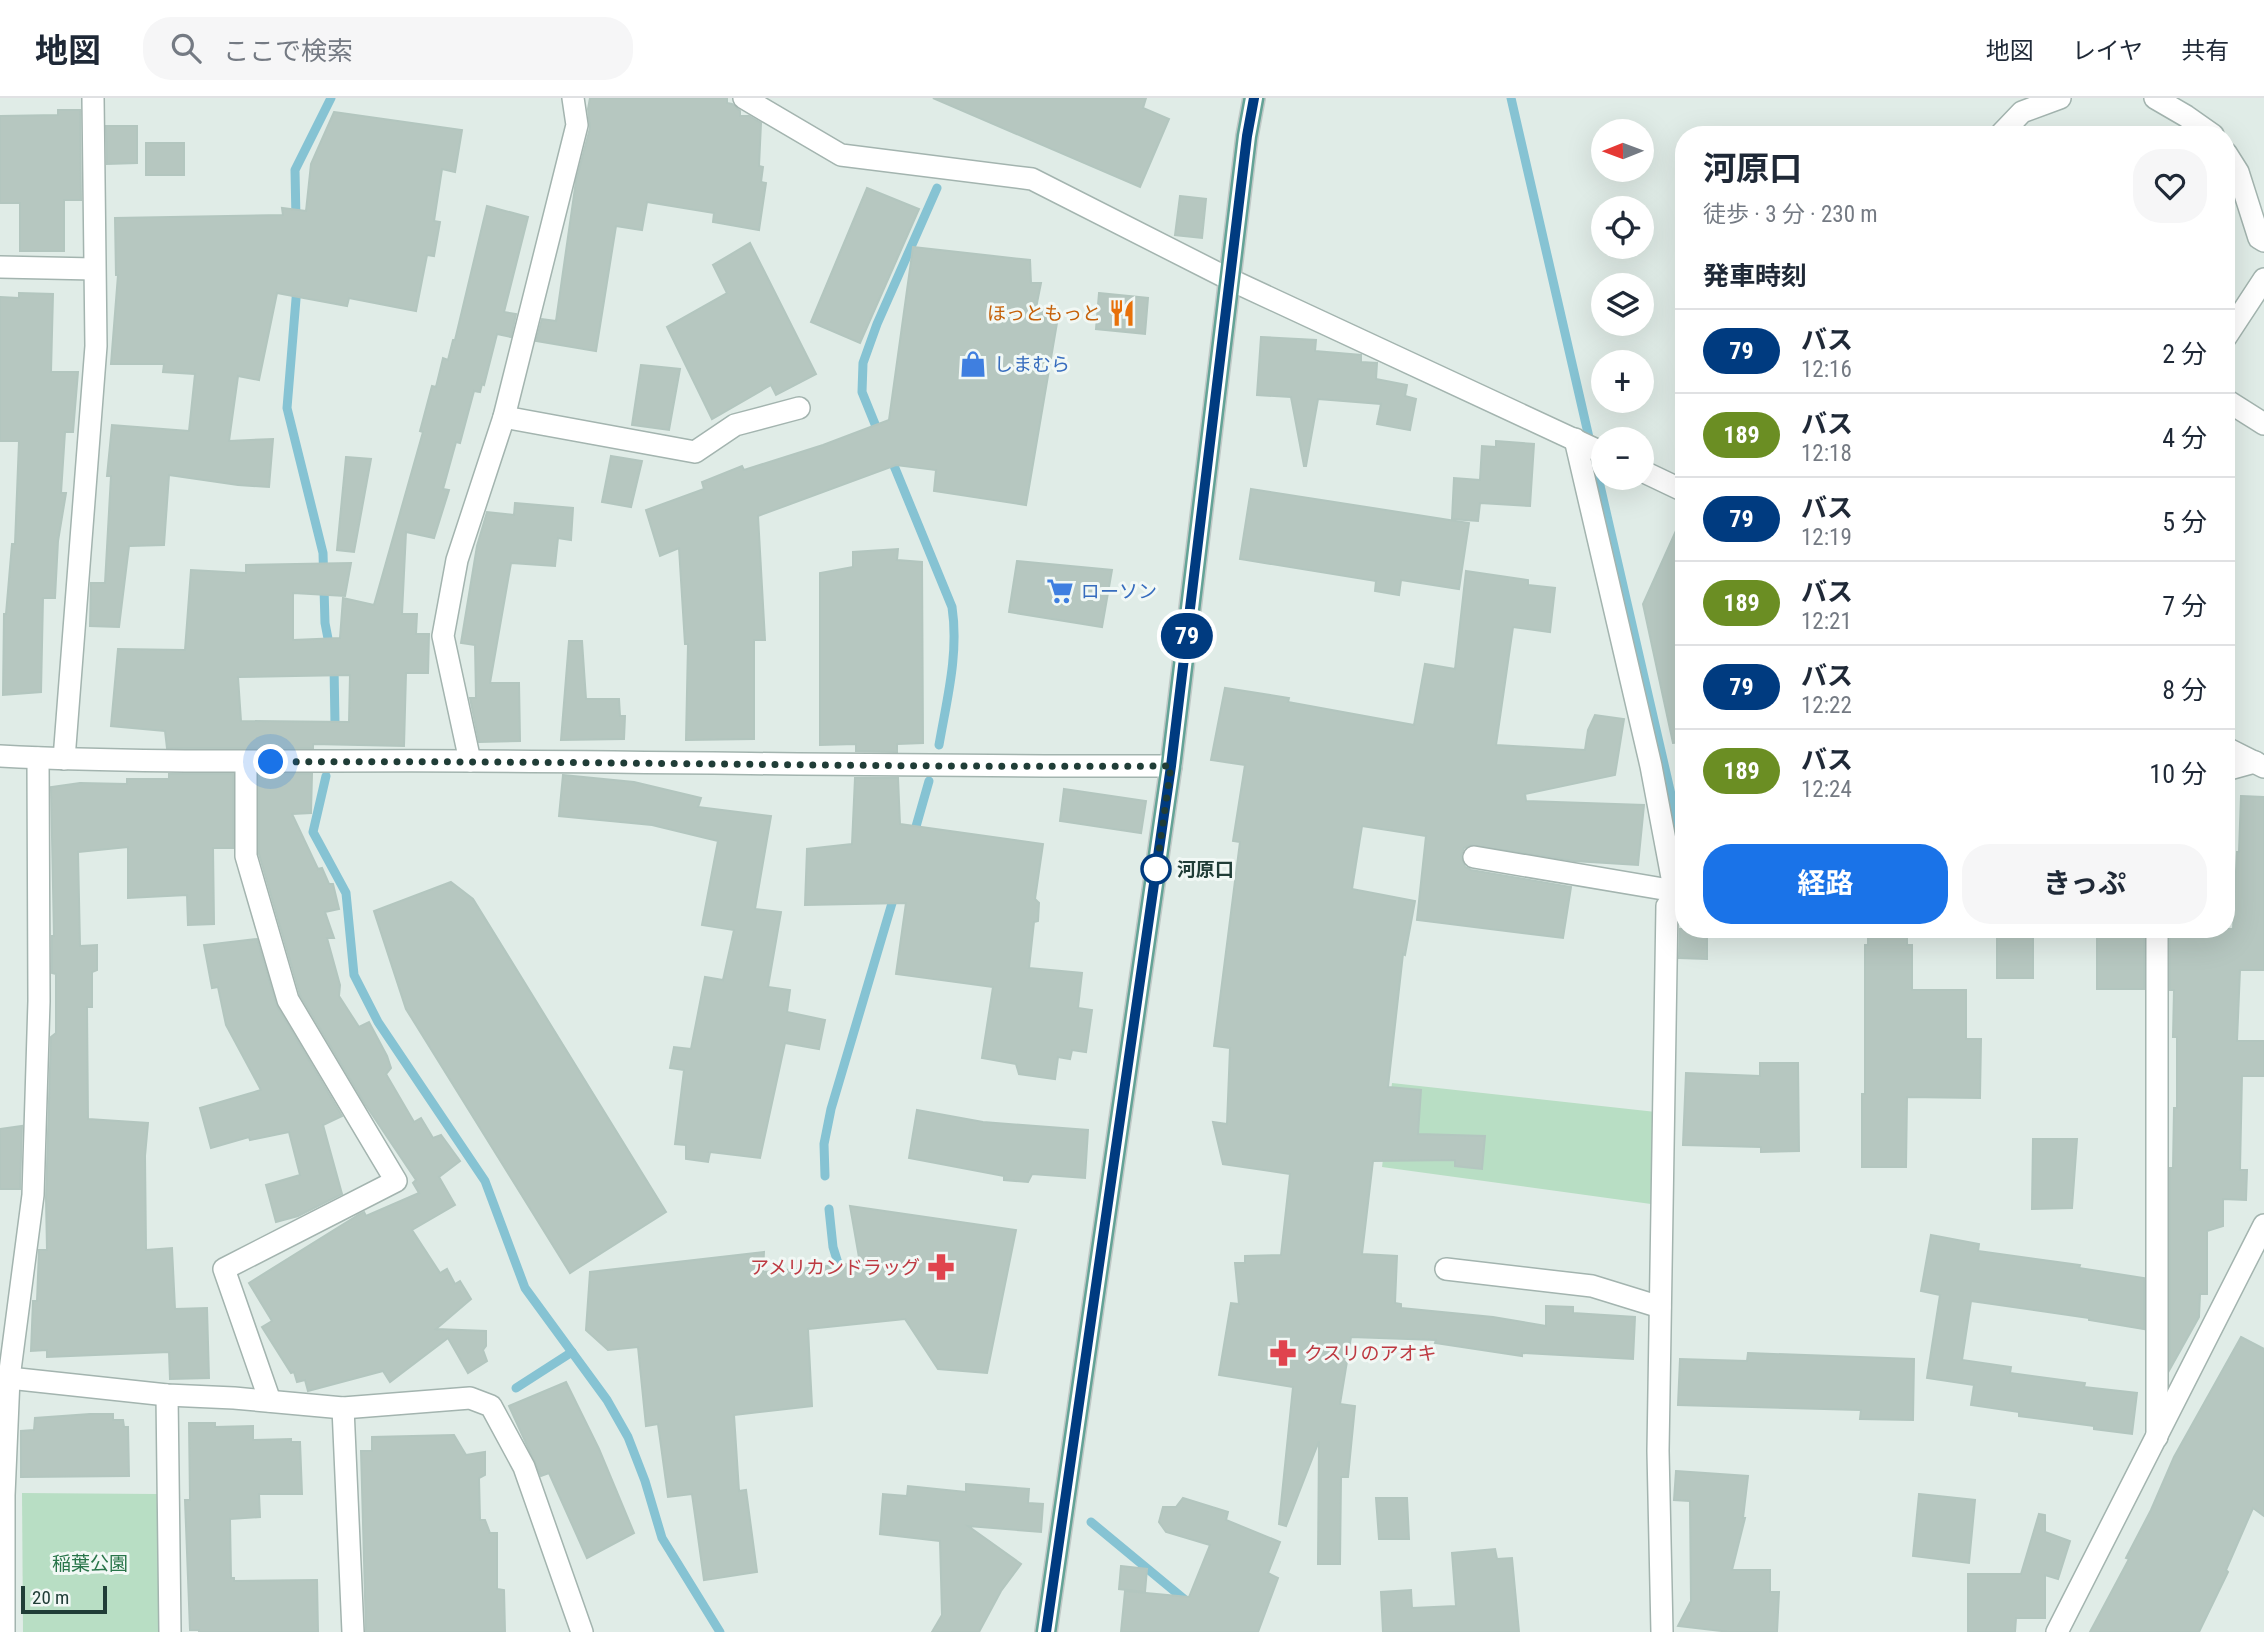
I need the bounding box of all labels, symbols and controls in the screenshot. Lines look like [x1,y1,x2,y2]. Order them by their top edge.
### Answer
search box [143,17,633,80]
icon: search [167,29,205,67]
text: 地図 [35,31,101,70]
text: ここで検索 [223,36,353,66]
text: 地図 [1986,37,2034,65]
text: レイヤ [2072,37,2143,65]
text: 共有 [2181,37,2229,65]
north arrow [1591,119,1654,182]
map controls [1591,119,1654,490]
text: 河原口 [1703,149,1802,188]
button: heart [2133,149,2207,223]
button: locate [1591,196,1654,259]
text: 徒歩 · 3 分 · 230 m [1703,201,1878,228]
text: 発車時刻 [1703,261,1807,291]
button: layers [1591,273,1654,336]
restaurant icon: ほっともっと [1107,298,1137,328]
place label: ほっともっと [987,302,1101,325]
text: バス [1801,325,1853,355]
text: 79 [1729,337,1754,365]
text: 2 分 [2162,339,2207,369]
shop icon: しまむら [958,349,988,379]
button: + [1591,350,1654,413]
place label: しまむら [994,353,1070,376]
text: 12:16 [1801,356,1852,383]
text: バス [1801,409,1853,439]
text: 189 [1723,421,1760,449]
text: 4 分 [2162,423,2207,453]
button: − [1591,427,1654,490]
text: 12:18 [1801,440,1852,467]
text: バス [1801,493,1853,523]
text: 79 [1729,505,1754,533]
text: 5 分 [2162,507,2207,537]
text: 12:19 [1801,524,1852,551]
supermarket icon: ローソン [1045,576,1075,606]
text: バス [1801,577,1853,607]
place label: ローソン [1081,580,1157,603]
text: 189 [1723,589,1760,617]
text: 7 分 [2162,591,2207,621]
text: 12:21 [1801,608,1852,635]
line badge: 79 [1156,613,1218,659]
text: 79 [1175,622,1199,650]
text: バス [1801,661,1853,691]
text: 79 [1729,673,1754,701]
text: 8 分 [2162,675,2207,705]
text: 12:22 [1801,692,1852,719]
your location [253,744,288,779]
text: バス [1801,745,1853,775]
text: 189 [1723,757,1760,785]
text: 10 分 [2149,759,2207,789]
text: 12:24 [1801,776,1852,803]
button: 経路 [1703,844,1948,924]
button: きっぷ [1962,844,2207,924]
marker: 河原口 [1141,854,1171,884]
place label: 河原口 [1177,858,1234,881]
pharmacy icon: アメリカンドラッグ [926,1252,956,1282]
place label: アメリカンドラッグ [750,1256,920,1279]
pharmacy icon: クスリのアオキ [1268,1338,1298,1368]
place label: クスリのアオキ [1304,1342,1436,1365]
park label: 稲葉公園 [52,1552,128,1575]
scale bar [21,1583,107,1615]
text: 20 m [32,1586,69,1609]

